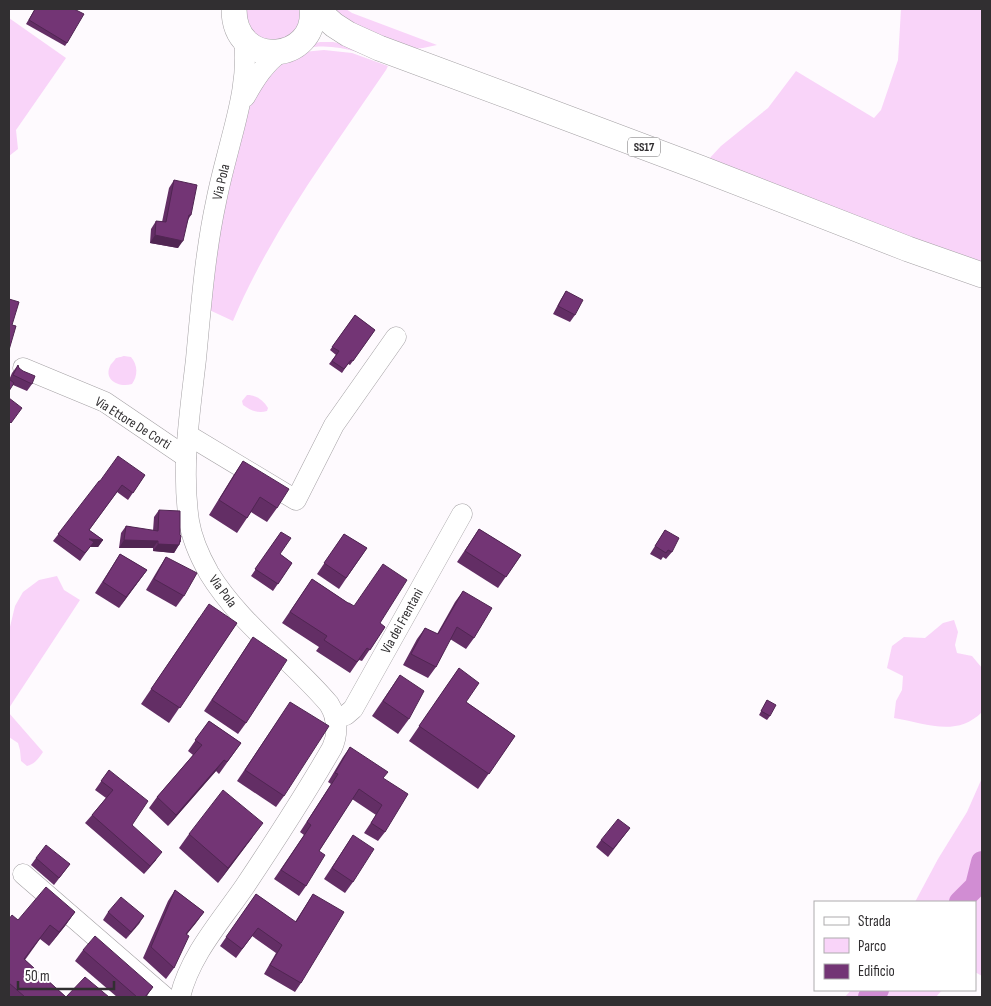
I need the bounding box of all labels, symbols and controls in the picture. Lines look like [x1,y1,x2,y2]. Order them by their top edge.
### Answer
road number: SS17 [628,138,660,156]
street label: Via Pola [209,162,233,202]
street label: Via Ettore De Corti [92,393,174,453]
street label: Via Pola [205,571,241,611]
street label: Via dei Frentani [377,585,427,657]
legend [814,901,976,991]
text: Strada [858,912,891,931]
text: Parco [858,937,886,956]
scale bar [18,958,114,990]
text: Edificio [858,962,895,981]
text: 50 m [25,967,50,986]

